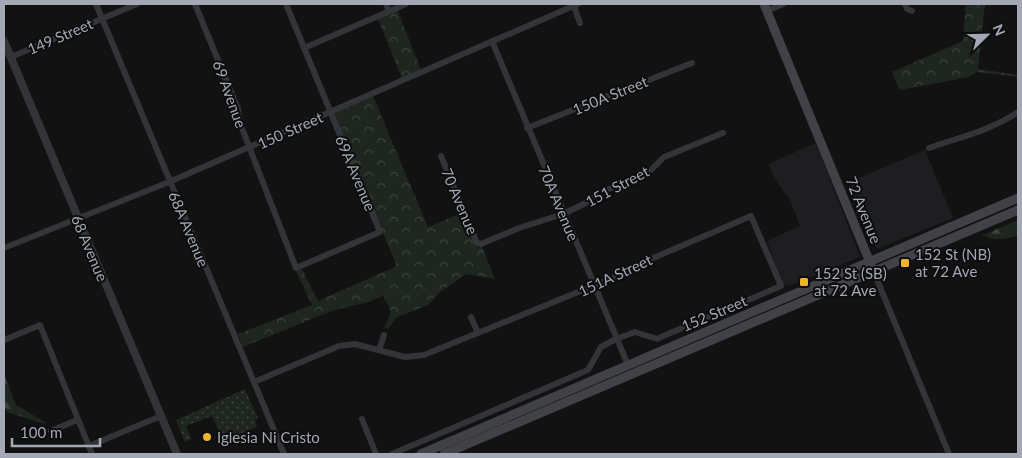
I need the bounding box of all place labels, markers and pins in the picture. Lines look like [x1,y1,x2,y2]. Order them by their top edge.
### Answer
place label: 152 St (NB) at 72 Ave [915,245,991,280]
marker: 152 St (NB) at 72 Ave [899,257,911,269]
place label: 152 St (SB) at 72 Ave [814,264,887,299]
marker: 152 St (SB) at 72 Ave [798,276,810,288]
place label: Iglesia Ni Cristo [217,428,320,446]
marker: Iglesia Ni Cristo [201,431,213,443]

